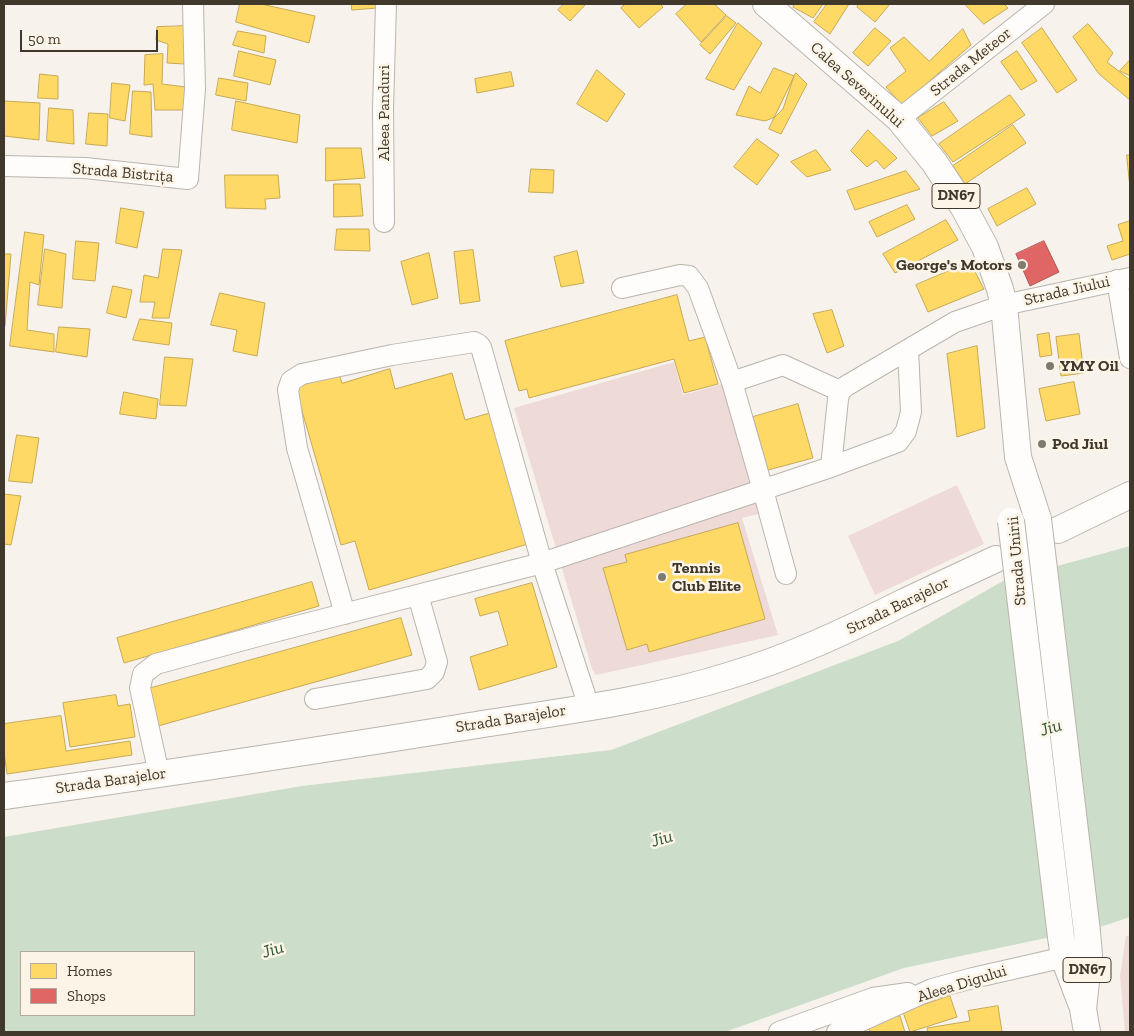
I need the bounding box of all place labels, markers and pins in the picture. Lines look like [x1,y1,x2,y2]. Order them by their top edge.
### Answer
place label: George's Motors [896,255,1012,275]
marker: George's Motors [1016,259,1028,271]
place label: YMY Oil [1060,356,1119,376]
marker: YMY Oil [1044,360,1056,372]
place label: Pod Jiul [1052,434,1108,454]
marker: Pod Jiul [1036,438,1048,450]
place label: Tennis Club Elite [672,558,741,596]
marker: Tennis Club Elite [656,571,668,583]

